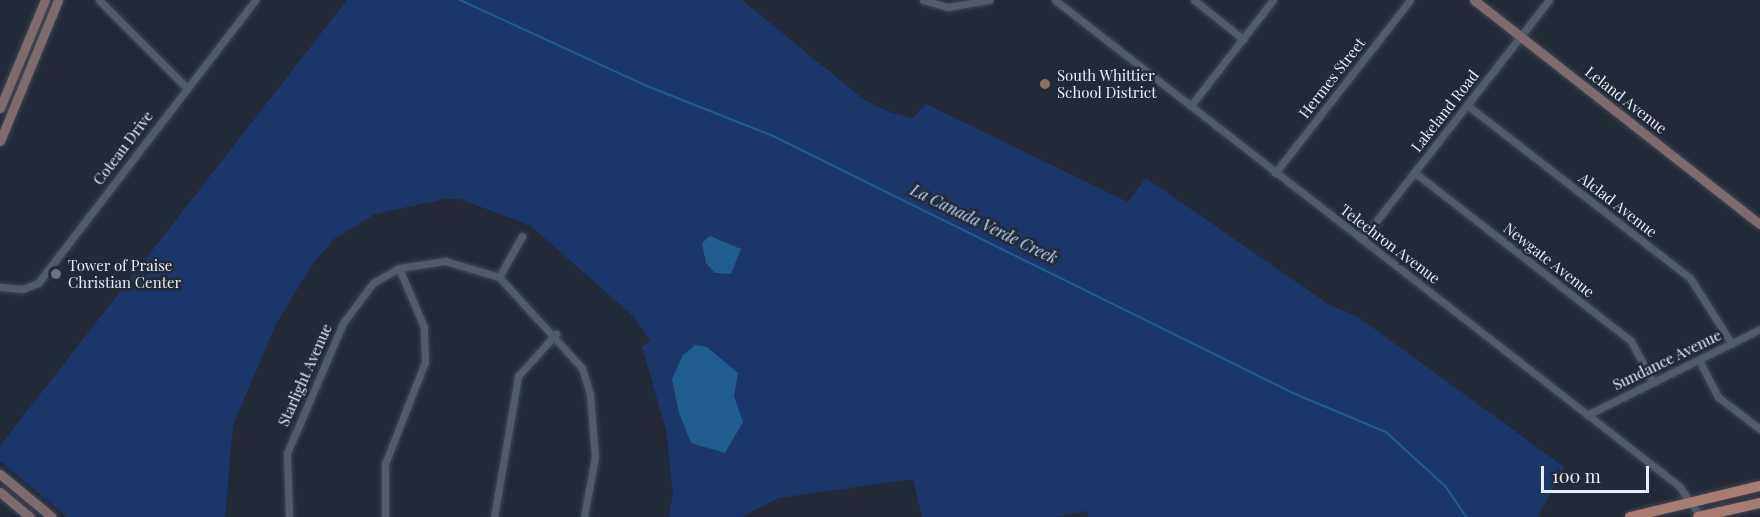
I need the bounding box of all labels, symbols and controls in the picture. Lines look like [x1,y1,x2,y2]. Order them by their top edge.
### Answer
street label: Hermes Street [1295,34,1369,122]
street label: Leland Avenue [1581,62,1671,138]
place label: South Whittier School District [1057,66,1156,101]
street label: Lakeland Road [1407,66,1483,156]
marker: South Whittier School District [1038,77,1052,91]
street label: Coteau Drive [89,107,157,189]
street label: Alclad Avenue [1575,169,1661,241]
water label: La Canada Verde Creek [907,180,1061,268]
street label: Telechron Avenue [1336,200,1444,288]
street label: Newgate Avenue [1500,219,1598,301]
place label: Tower of Praise Christian Center [68,256,181,291]
marker: Tower of Praise Christian Center [49,267,63,281]
street label: Starlight Avenue [274,321,336,429]
street label: Sundance Avenue [1610,326,1724,394]
scale bar [1544,454,1652,492]
text: 100 m [1552,464,1601,488]

